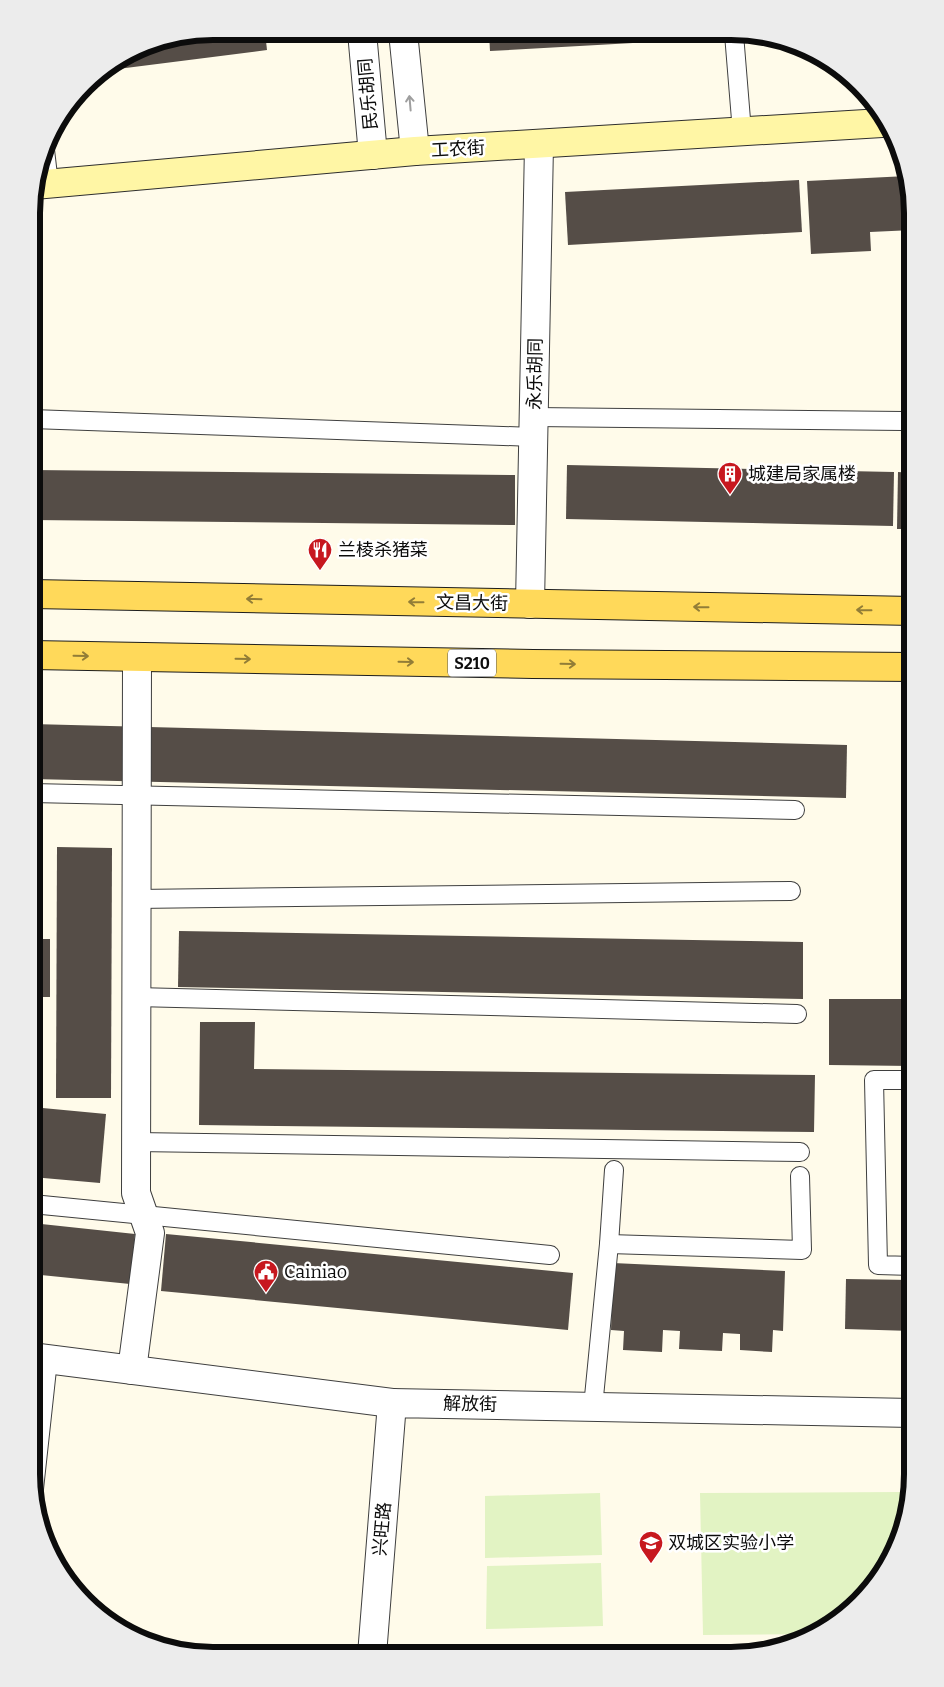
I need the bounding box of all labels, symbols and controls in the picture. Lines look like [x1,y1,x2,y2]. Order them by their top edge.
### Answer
street label: 民乐胡同 [354,57,382,131]
one-way arrow [405,95,415,111]
street label: 工农街 [430,137,486,161]
street label: 永乐胡同 [523,338,547,410]
building icon: 城建局家属楼 [717,461,743,495]
place label: 城建局家属楼 [748,463,856,485]
restaurant icon: 兰棱杀猪菜 [307,537,333,571]
place label: 兰棱杀猪菜 [338,539,428,561]
street label: 文昌大街 [436,591,508,615]
one-way arrow [246,594,262,603]
one-way arrow [409,597,425,606]
one-way arrow [694,602,710,612]
one-way arrow [856,605,872,615]
road number: S210 [448,650,496,676]
one-way arrow [72,651,89,661]
one-way arrow [235,654,251,664]
one-way arrow [398,657,414,667]
one-way arrow [560,659,576,669]
public building icon: Cainiao [253,1259,279,1293]
place label: Cainiao [284,1261,347,1283]
street label: 解放街 [443,1393,497,1415]
street label: 兴旺路 [369,1501,395,1557]
school or university icon: 双城区实验小学 [638,1530,664,1564]
place label: 双城区实验小学 [668,1532,794,1554]

